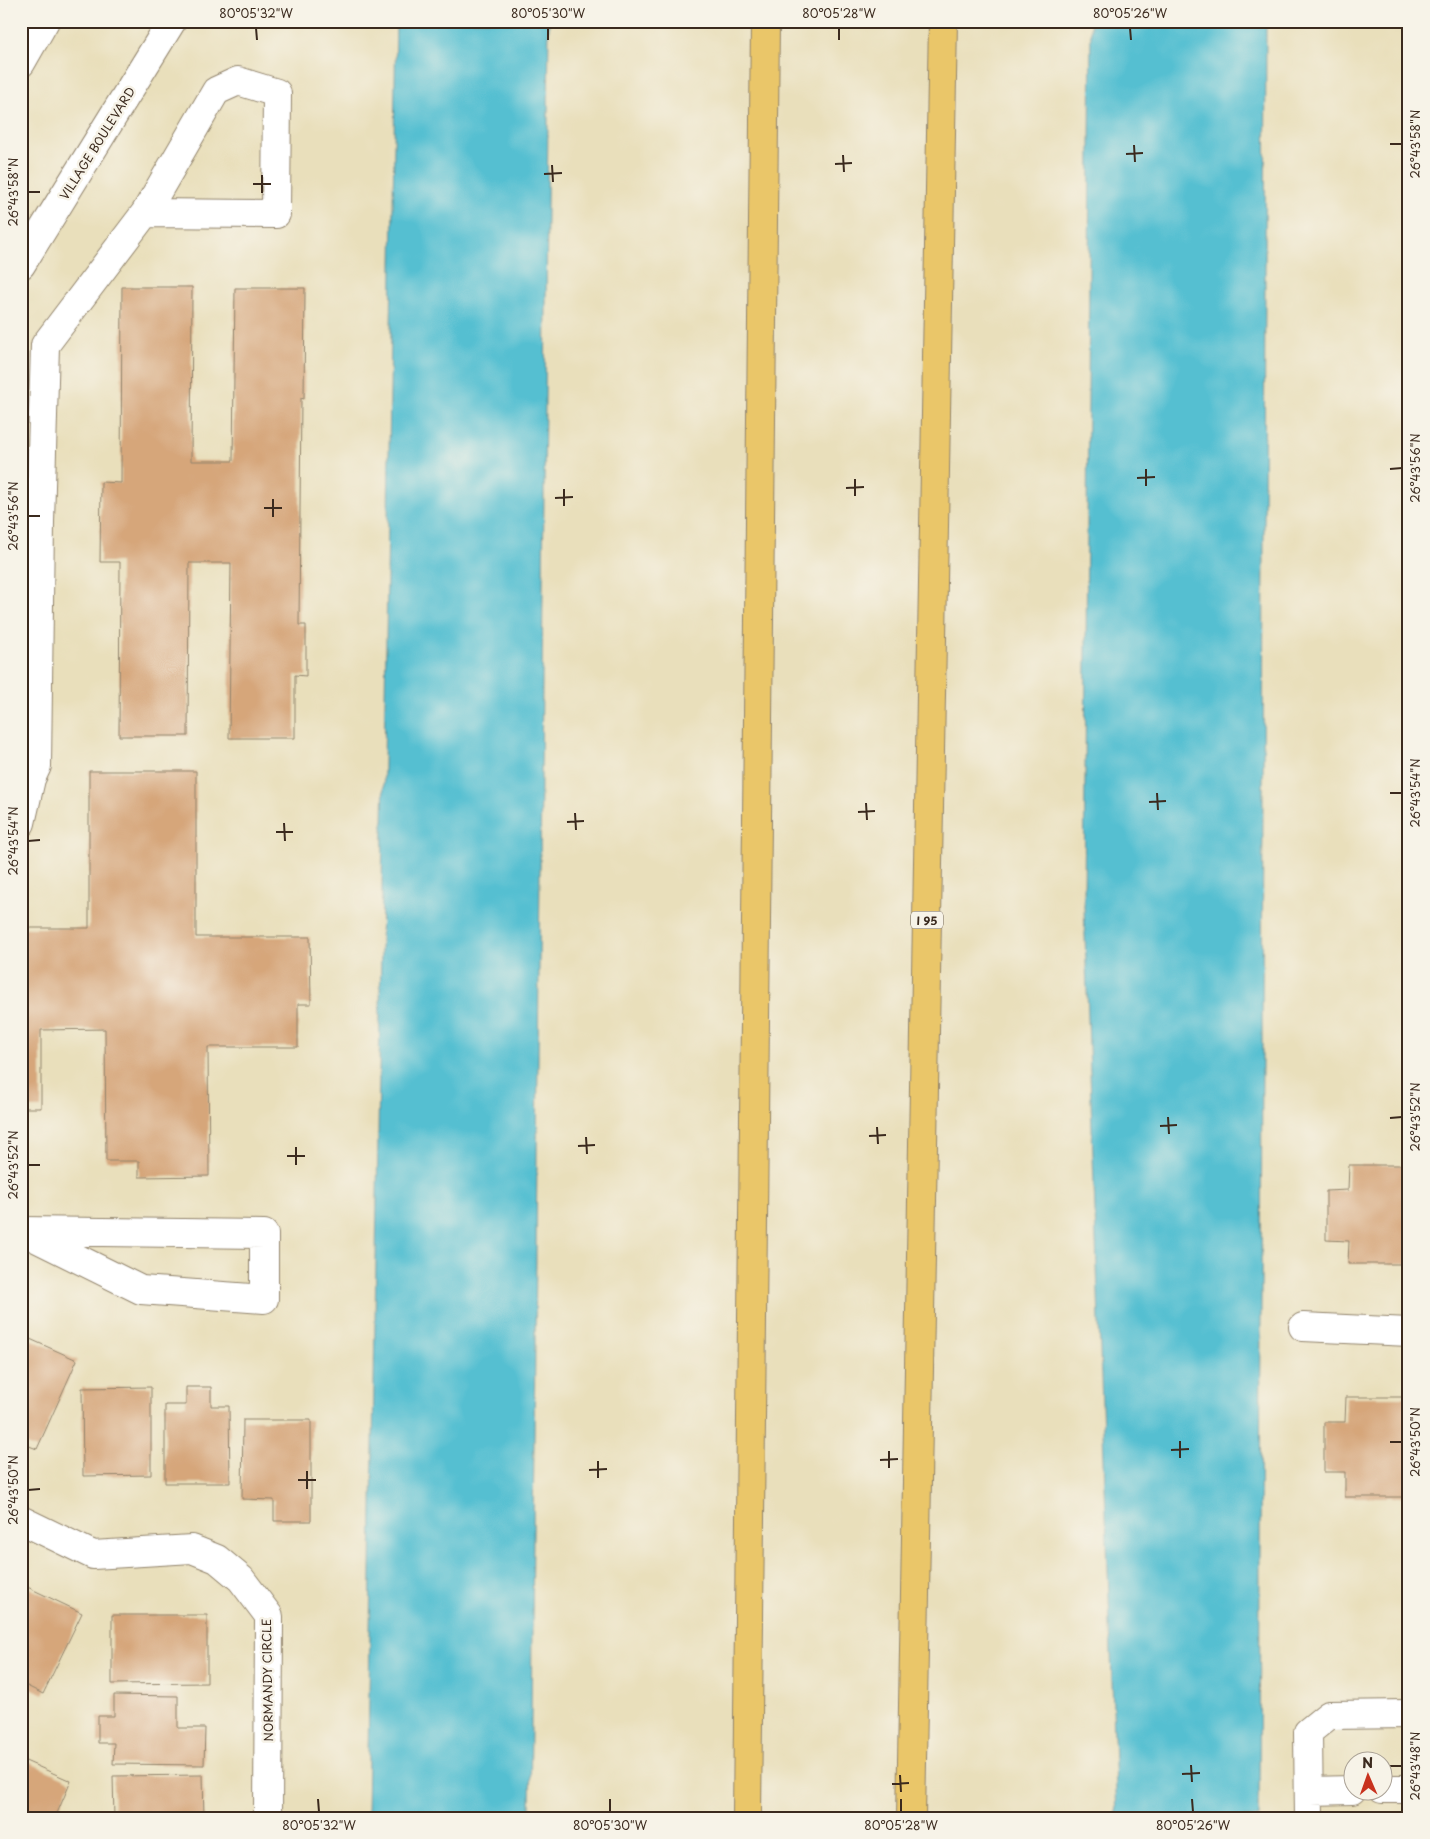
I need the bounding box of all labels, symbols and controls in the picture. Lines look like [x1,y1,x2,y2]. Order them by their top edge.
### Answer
text: 80°05'32"W [219,4,294,22]
text: 80°05'30"W [511,4,586,22]
text: 80°05'28"W [802,4,877,22]
text: 80°05'26"W [1093,4,1168,22]
street label: VILLAGE BOULEVARD [55,83,139,203]
text: 26°43'58"N [1406,110,1424,178]
text: 26°43'58"N [4,158,22,226]
text: 26°43'56"N [1406,433,1424,503]
text: 26°43'56"N [4,481,22,551]
text: 26°43'54"N [1406,758,1424,828]
text: 26°43'54"N [4,806,22,876]
road number: I 95 [911,912,943,928]
text: 26°43'52"N [1406,1082,1424,1152]
text: 26°43'52"N [4,1130,22,1200]
text: 26°43'50"N [1406,1407,1424,1477]
text: 26°43'50"N [4,1455,22,1525]
street label: NORMANDY CIRCLE [257,1618,277,1742]
text: 26°43'48"N [1406,1732,1424,1800]
north arrow [1342,1752,1392,1802]
text: N [1362,1752,1373,1773]
text: 80°05'32"W [282,1816,357,1834]
text: 80°05'30"W [573,1816,648,1834]
text: 80°05'28"W [864,1816,939,1834]
text: 80°05'26"W [1156,1816,1231,1834]

